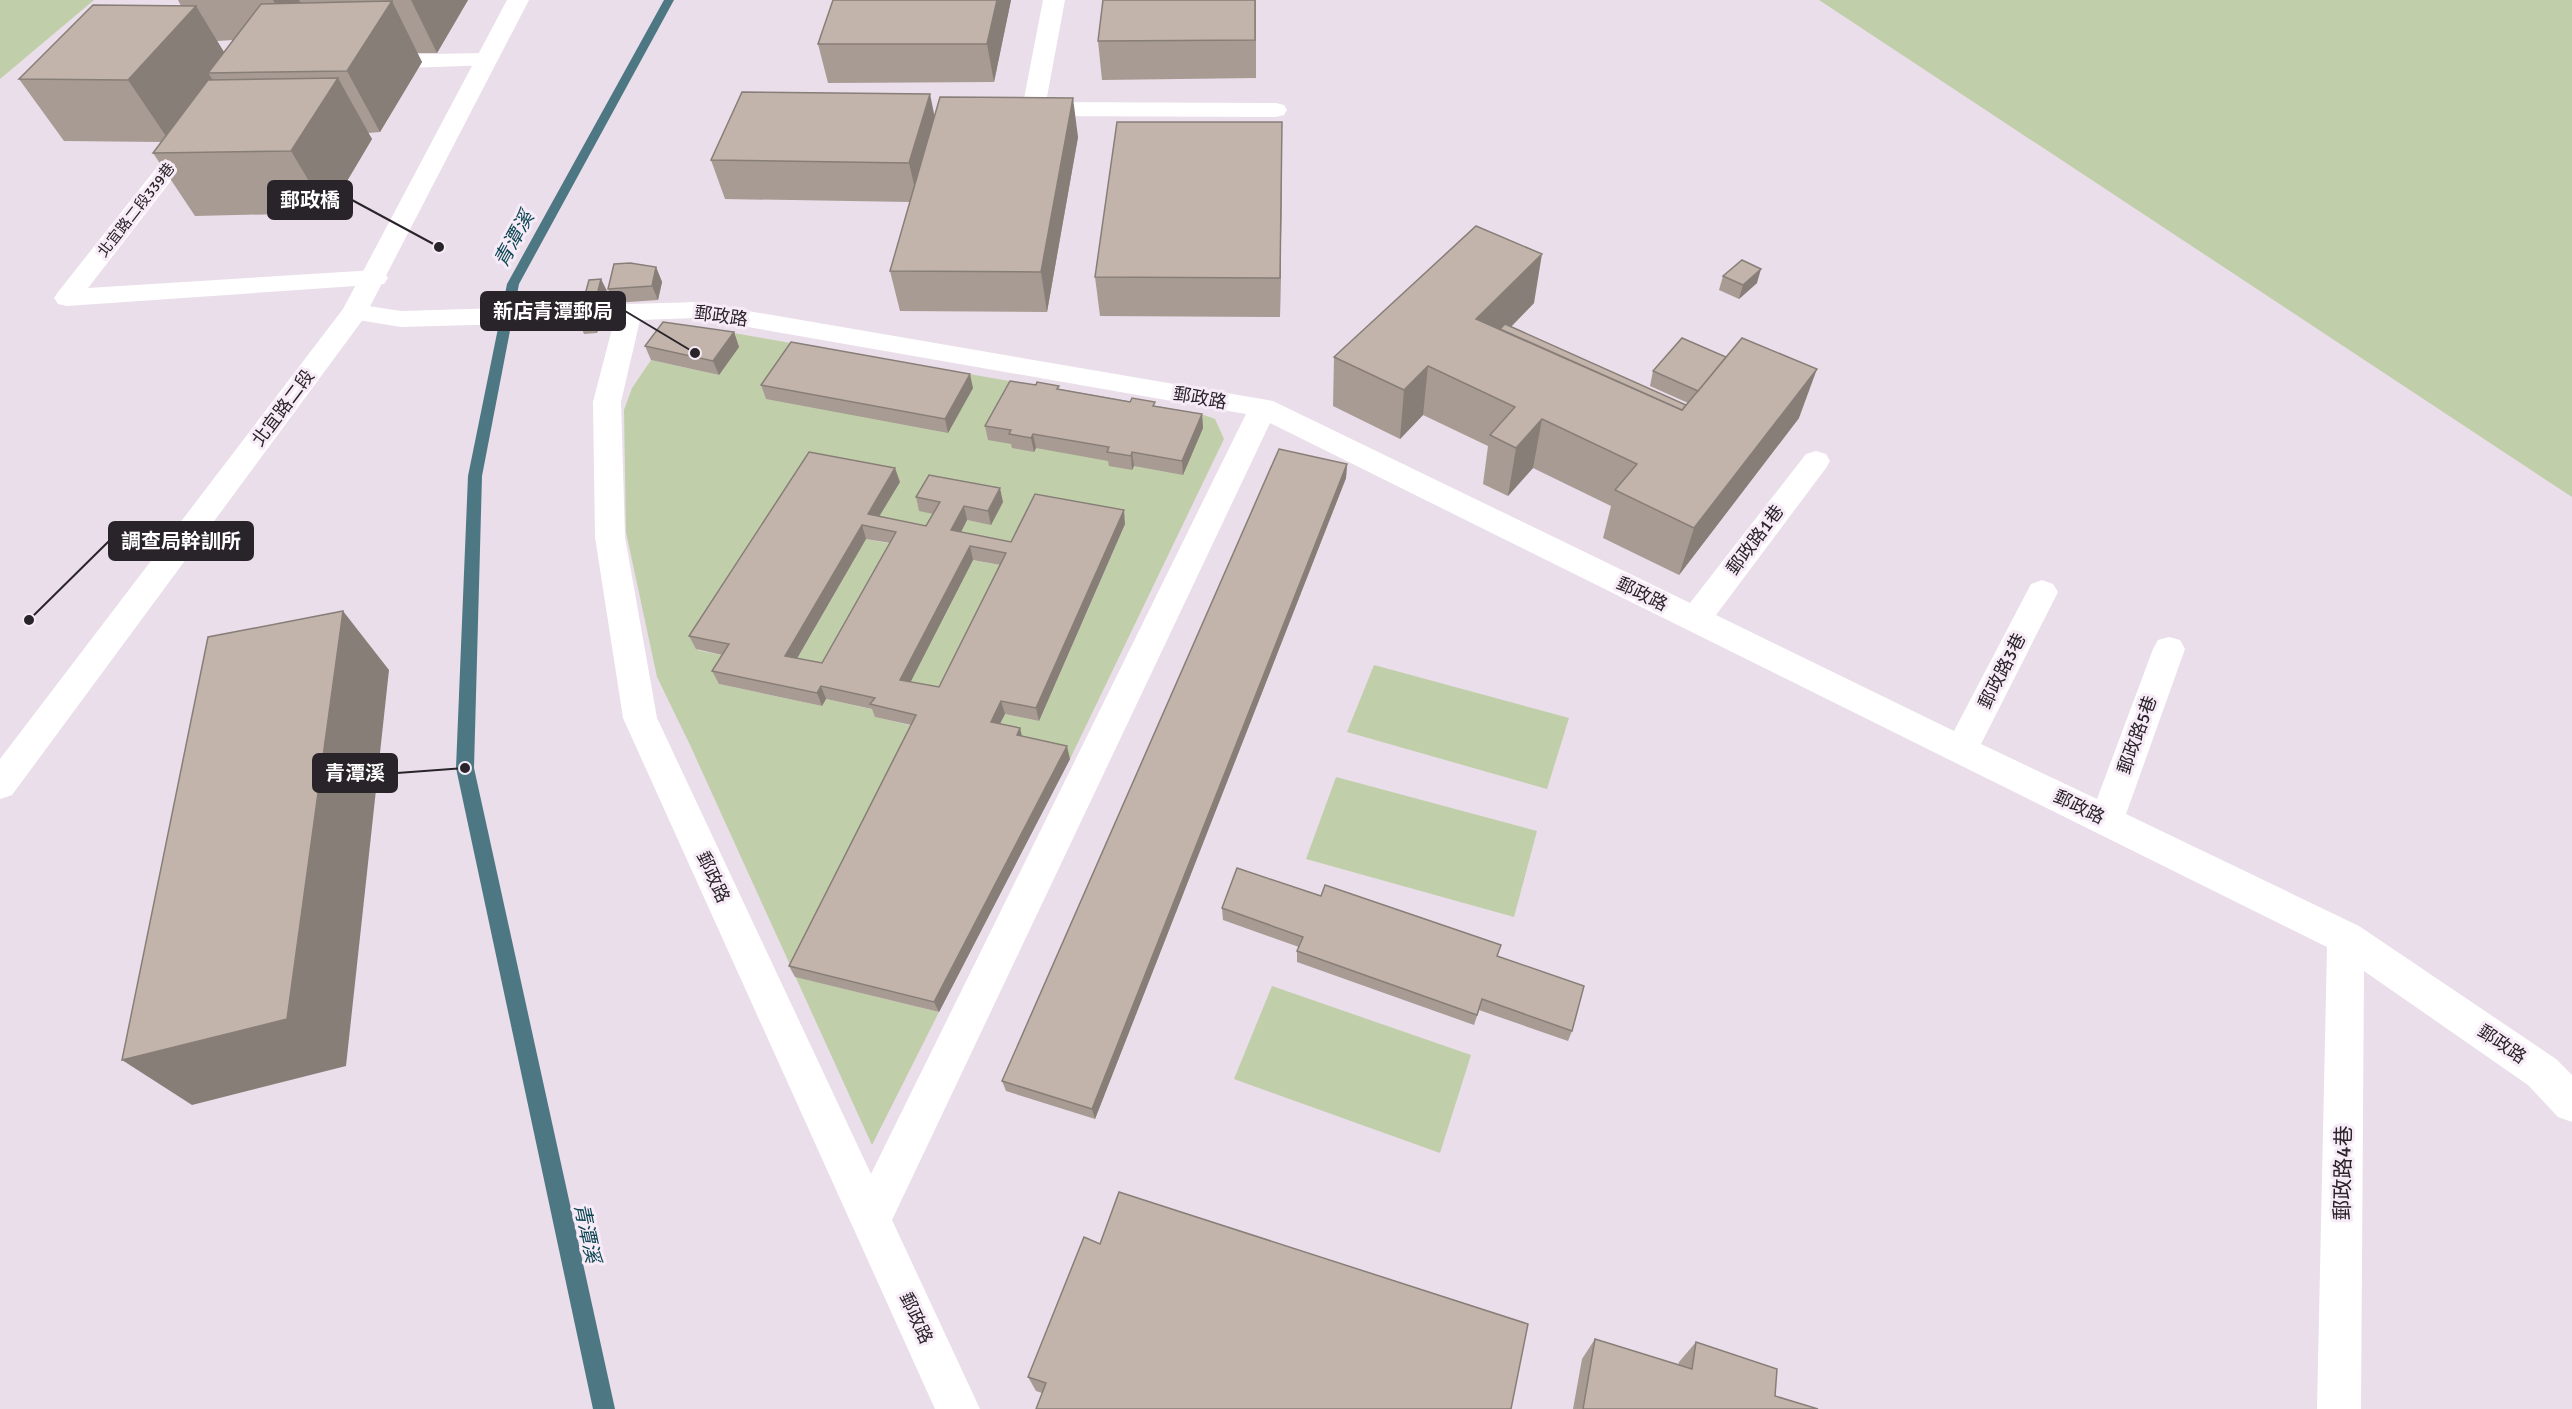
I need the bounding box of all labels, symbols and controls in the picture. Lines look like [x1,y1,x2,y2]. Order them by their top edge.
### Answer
street label: 北宜路二段339巷 [94,159,178,261]
callout: 郵政橋 [268,181,352,219]
text: 郵政橋 [280,188,340,213]
water label: 青潭溪 [489,204,541,271]
callout: 新店青潭郵局 [481,292,625,330]
text: 新店青潭郵局 [493,299,613,324]
street label: 郵政路 [693,301,749,331]
street label: 北宜路二段 [247,365,319,451]
street label: 郵政路 [1172,382,1228,414]
street label: 郵政路1巷 [1722,501,1788,579]
callout: 調查局幹訓所 [109,522,253,560]
text: 調查局幹訓所 [121,529,241,554]
street label: 郵政路 [1613,572,1671,616]
street label: 郵政路3巷 [1974,630,2030,712]
street label: 郵政路5巷 [2113,693,2161,777]
callout: 青潭溪 [313,754,397,792]
text: 青潭溪 [325,761,385,786]
street label: 郵政路 [2050,785,2108,829]
street label: 郵政路 [692,848,734,906]
street label: 郵政路 [2473,1020,2531,1068]
street label: 郵政路4巷 [2329,1125,2357,1221]
water label: 青潭溪 [569,1201,606,1268]
street label: 郵政路 [895,1289,937,1347]

